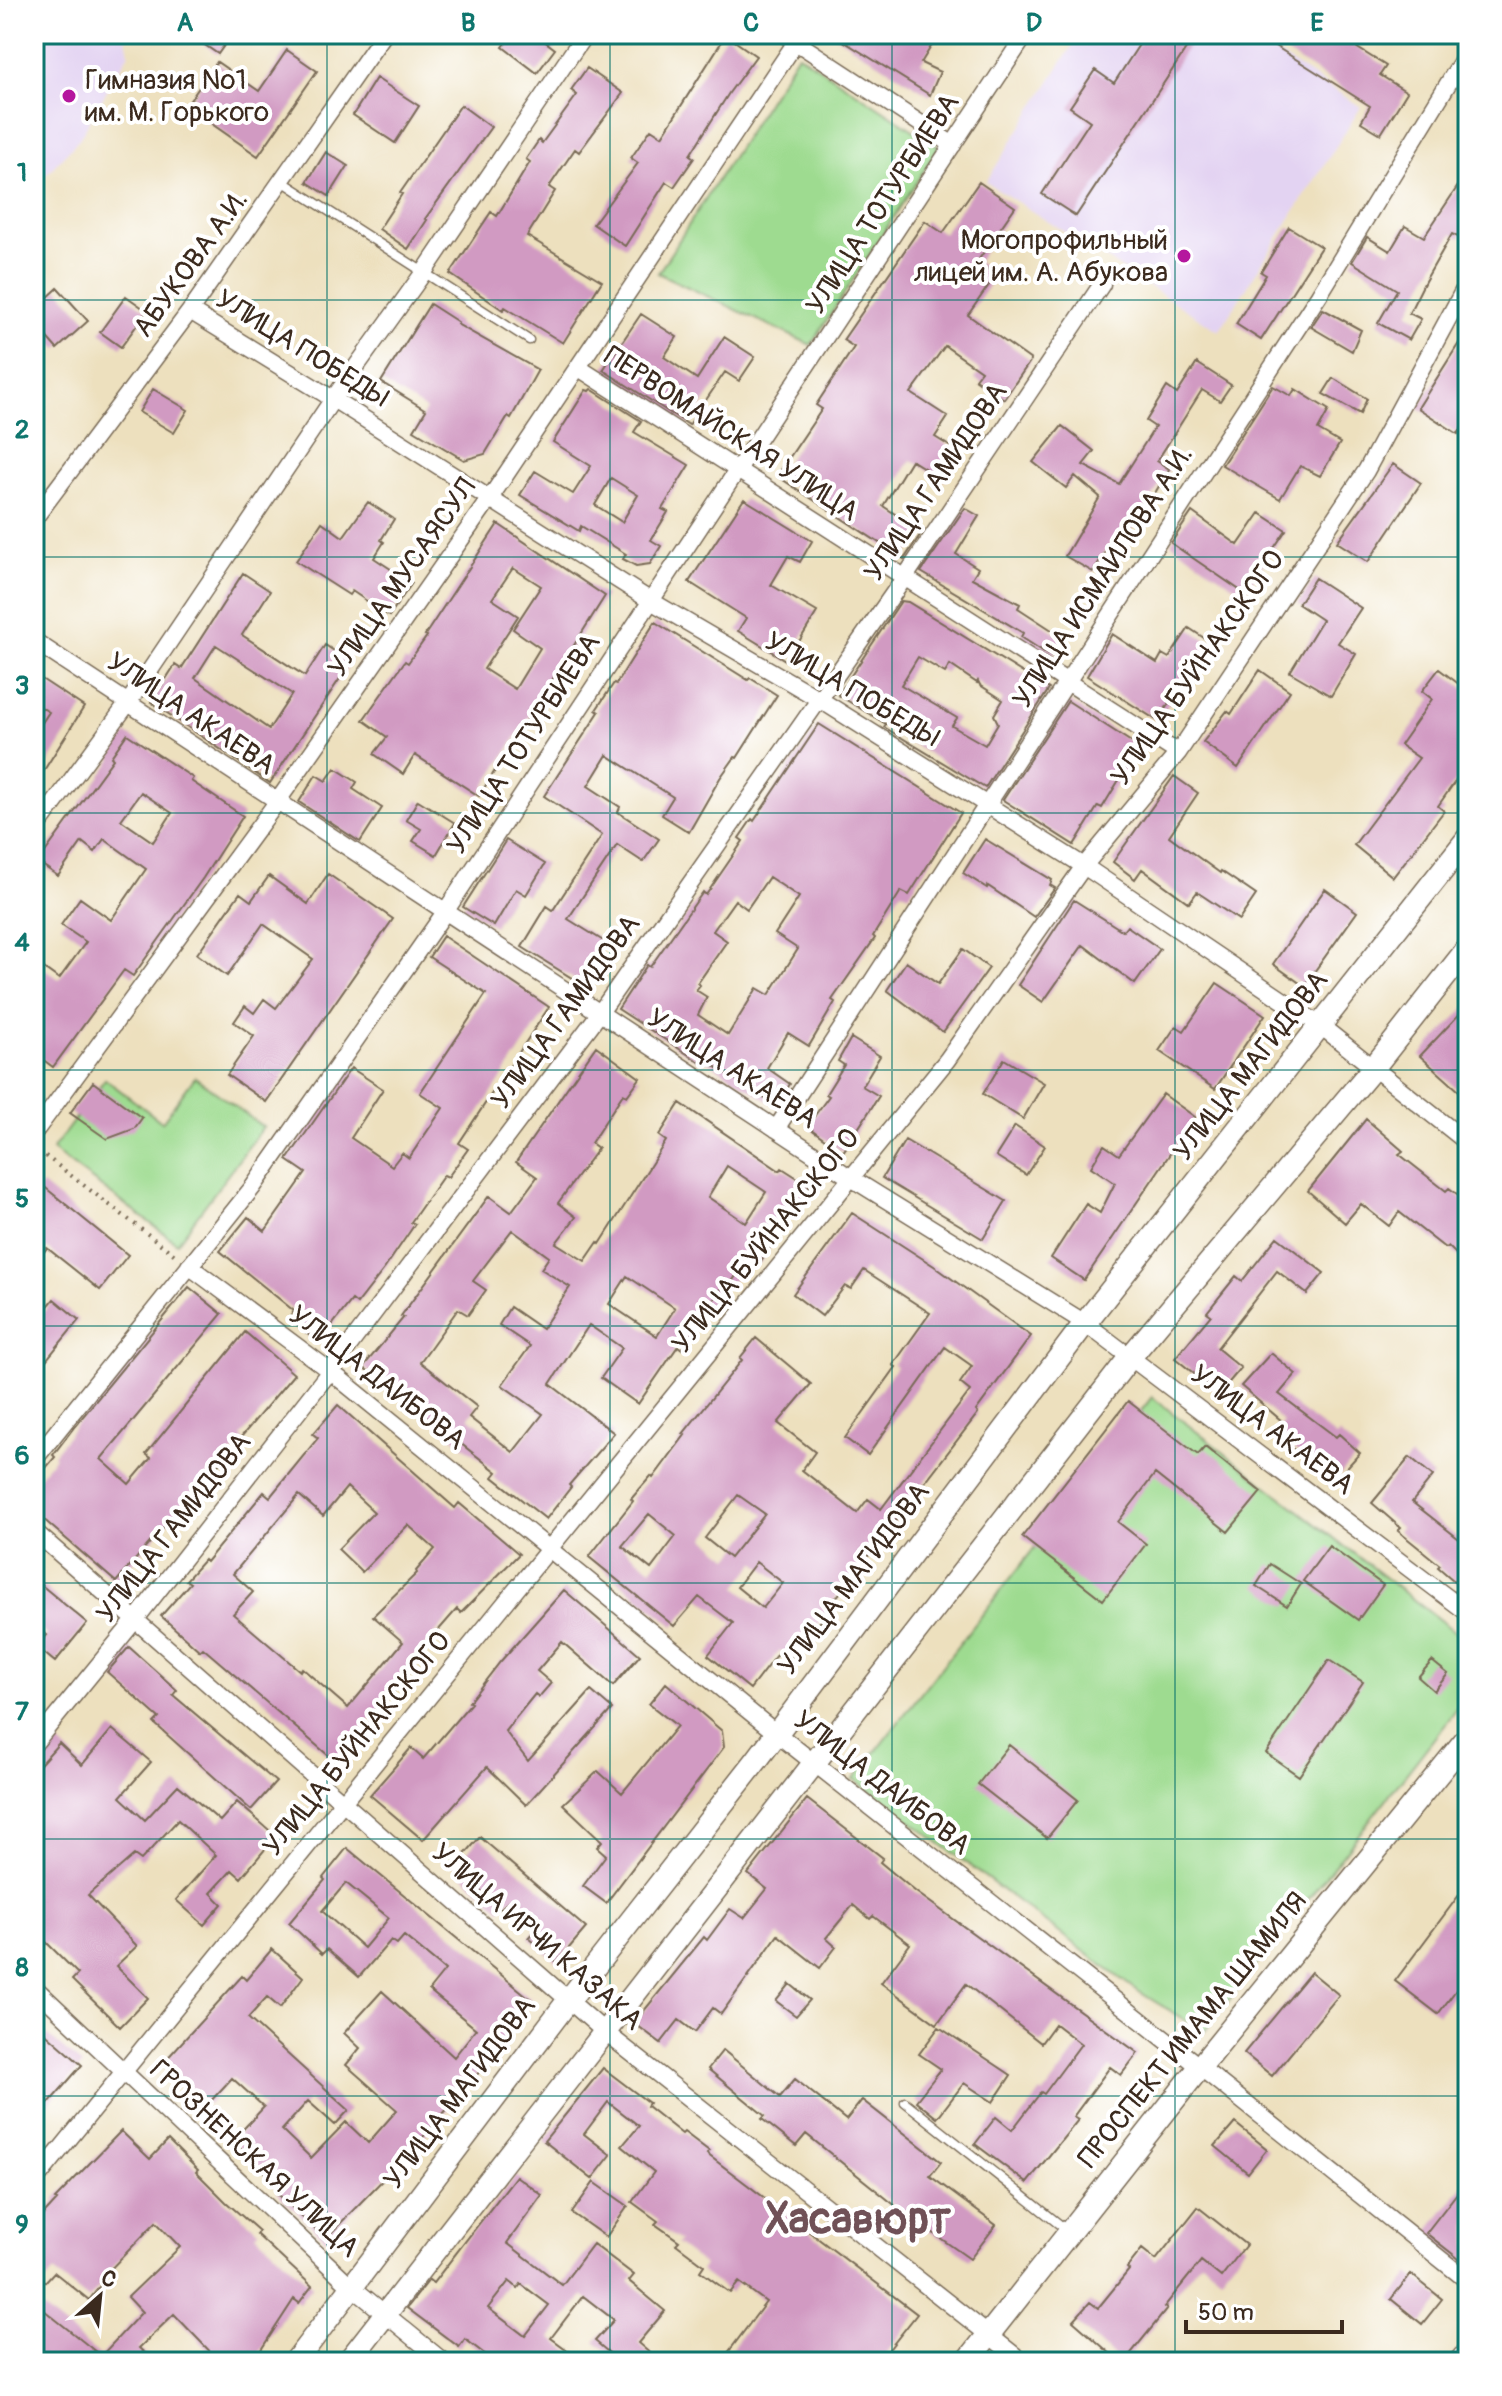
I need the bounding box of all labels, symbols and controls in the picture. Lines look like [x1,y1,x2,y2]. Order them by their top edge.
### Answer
text: A [177,7,194,39]
text: B [461,7,475,39]
text: C [743,7,759,39]
text: D [1026,7,1042,39]
text: E [1310,7,1324,39]
place label: Гимназия №1 им. М. Горького [85,63,269,130]
marker: Гимназия №1 им. М. Горького [60,87,78,105]
street label: УЛИЦА ТОТУРБИЕВА [799,87,967,321]
text: 1 [17,157,27,189]
street label: АБУКОВА А.И. [126,184,256,344]
place label: Могопрофильный лицей им. А. Абукова [914,223,1168,290]
marker: Могопрофильный лицей им. А. Абукова [1175,247,1193,265]
street label: УЛИЦА ПОБЕДЫ [209,282,395,416]
street label: ПЕРВОМАЙСКАЯ УЛИЦА [597,339,865,529]
street label: УЛИЦА ГАМИДОВА [857,376,1015,588]
text: 2 [15,414,29,446]
street label: УЛИЦА ИСМАИЛОВА А.И. [1005,439,1201,715]
street label: УЛИЦА МУСАЯСУЛ [321,471,484,684]
street label: УЛИЦА БУЙНАКСКОГО [1104,544,1292,792]
street label: УЛИЦА ПОБЕДЫ [758,624,946,756]
street label: УЛИЦА ТОТУРБИЕВА [440,627,608,861]
street label: УЛИЦА АКАЕВА [100,645,282,783]
text: 3 [15,670,29,702]
street label: УЛИЦА ГАМИДОВА [484,908,648,1116]
text: 4 [14,927,30,959]
street label: УЛИЦА МАГИДОВА [1166,964,1336,1168]
street label: УЛИЦА АКАЕВА [640,1001,824,1137]
street label: УЛИЦА БУЙНАКСКОГО [665,1121,867,1361]
text: 5 [15,1183,29,1215]
street label: УЛИЦА ДАИБОВА [282,1298,472,1458]
street label: УЛИЦА АКАЕВА [1183,1357,1361,1503]
street label: УЛИЦА ГАМИДОВА [89,1426,259,1630]
text: 6 [14,1440,30,1472]
street label: УЛИЦА МАГИДОВА [770,1476,938,1682]
street label: УЛИЦА БУЙНАКСКОГО [256,1624,458,1864]
text: 7 [15,1696,29,1728]
street label: УЛИЦА ДАИБОВА [787,1703,977,1863]
street label: УЛИЦА ИРЧИ КАЗАКА [424,1836,650,2038]
street label: ПРОСПЕКТ ИМАМА ШАМИЛЯ [1071,1885,1315,2175]
text: 8 [15,1952,29,1984]
street label: УЛИЦА МАГИДОВА [376,1990,544,2196]
street label: ГРОЗНЕНСКАЯ УЛИЦА [142,2053,366,2265]
district label: Хасавюрт [765,2192,952,2247]
text: 9 [15,2209,29,2241]
north arrow [60,2256,140,2336]
text: С [96,2264,121,2295]
scale bar [1186,2284,1342,2334]
text: 50 m [1198,2298,1254,2327]

